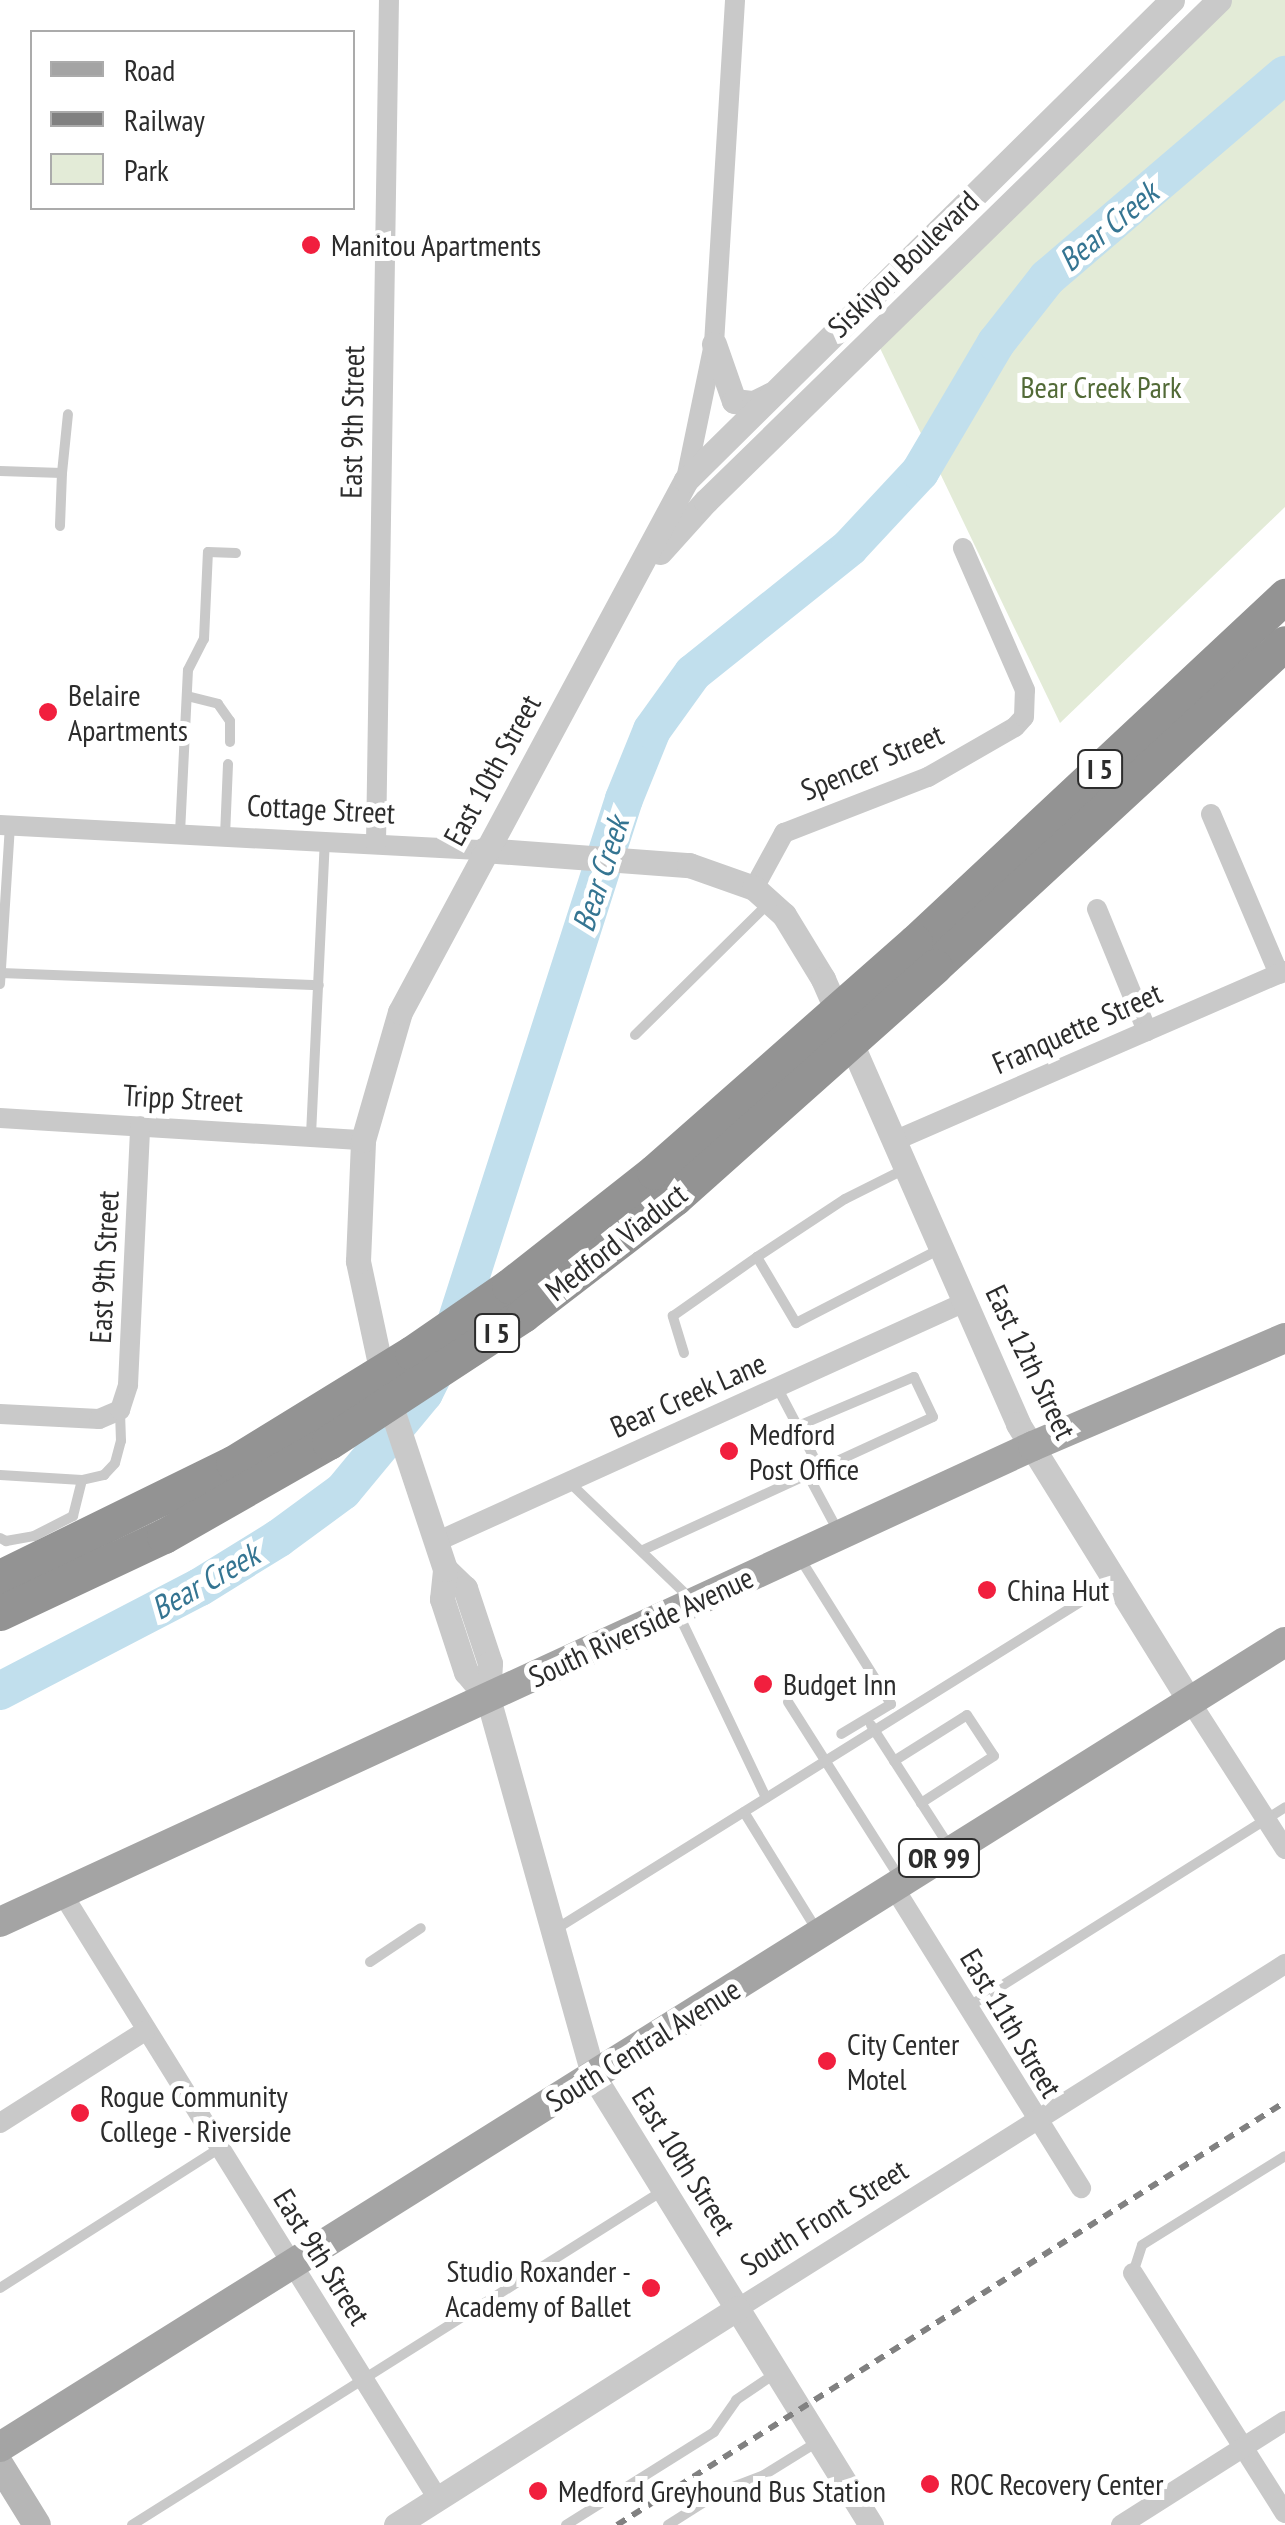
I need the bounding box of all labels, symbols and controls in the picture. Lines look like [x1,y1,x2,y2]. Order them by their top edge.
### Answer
legend [30,30,355,210]
text: Road [124,50,175,89]
text: Railway [124,100,205,139]
text: Park [124,150,169,189]
water label: Bear Creek [1050,173,1166,279]
street label: Siskiyou Boulevard [820,183,986,345]
place label: Manitou Apartments [331,227,542,263]
marker: Manitou Apartments [300,234,322,256]
street label: East 9th Street [333,345,371,499]
park label: Bear Creek Park [1020,369,1182,405]
place label: Belaire Apartments [68,677,188,748]
street label: East 10th Street [436,688,548,852]
marker: Belaire Apartments [37,701,59,723]
street label: Spencer Street [796,716,948,808]
road number: I 5 [1075,746,1125,792]
street label: Cottage Street [246,787,396,831]
water label: Bear Creek [563,812,637,936]
street label: Franquette Street [987,975,1167,1081]
street label: Tripp Street [122,1077,244,1119]
street label: Medford Viaduct [538,1176,694,1308]
street label: East 9th Street [82,1190,126,1344]
street label: East 12th Street [978,1279,1084,1445]
road number: I 5 [472,1310,522,1356]
street label: Bear Creek Lane [604,1345,772,1445]
place label: Medford Post Office [749,1416,859,1486]
marker: Medford Post Office [718,1440,740,1462]
water label: Bear Creek [144,1535,266,1627]
street label: South Riverside Avenue [523,1559,759,1695]
place label: China Hut [1007,1572,1109,1608]
marker: China Hut [976,1579,998,1601]
place label: Budget Inn [783,1666,896,1702]
marker: Budget Inn [752,1673,774,1695]
road number: OR 99 [896,1835,982,1881]
street label: East 11th Street [953,1942,1069,2104]
street label: South Central Avenue [539,1971,747,2119]
place label: City Center Motel [847,2026,960,2096]
marker: City Center Motel [816,2050,838,2072]
place label: Rogue Community College - Riverside [100,2078,294,2148]
street label: East 10th Street [625,2081,743,2241]
marker: Rogue Community College - Riverside [69,2102,91,2124]
street label: South Front Street [734,2151,914,2283]
street label: East 9th Street [266,2183,378,2331]
place label: Studio Roxander - Academy of Ballet [444,2253,631,2324]
marker: Studio Roxander - Academy of Ballet [640,2277,662,2299]
place label: ROC Recovery Center [950,2466,1165,2502]
place label: Medford Greyhound Bus Station [558,2473,886,2509]
marker: ROC Recovery Center [919,2473,941,2495]
marker: Medford Greyhound Bus Station [527,2480,549,2502]

